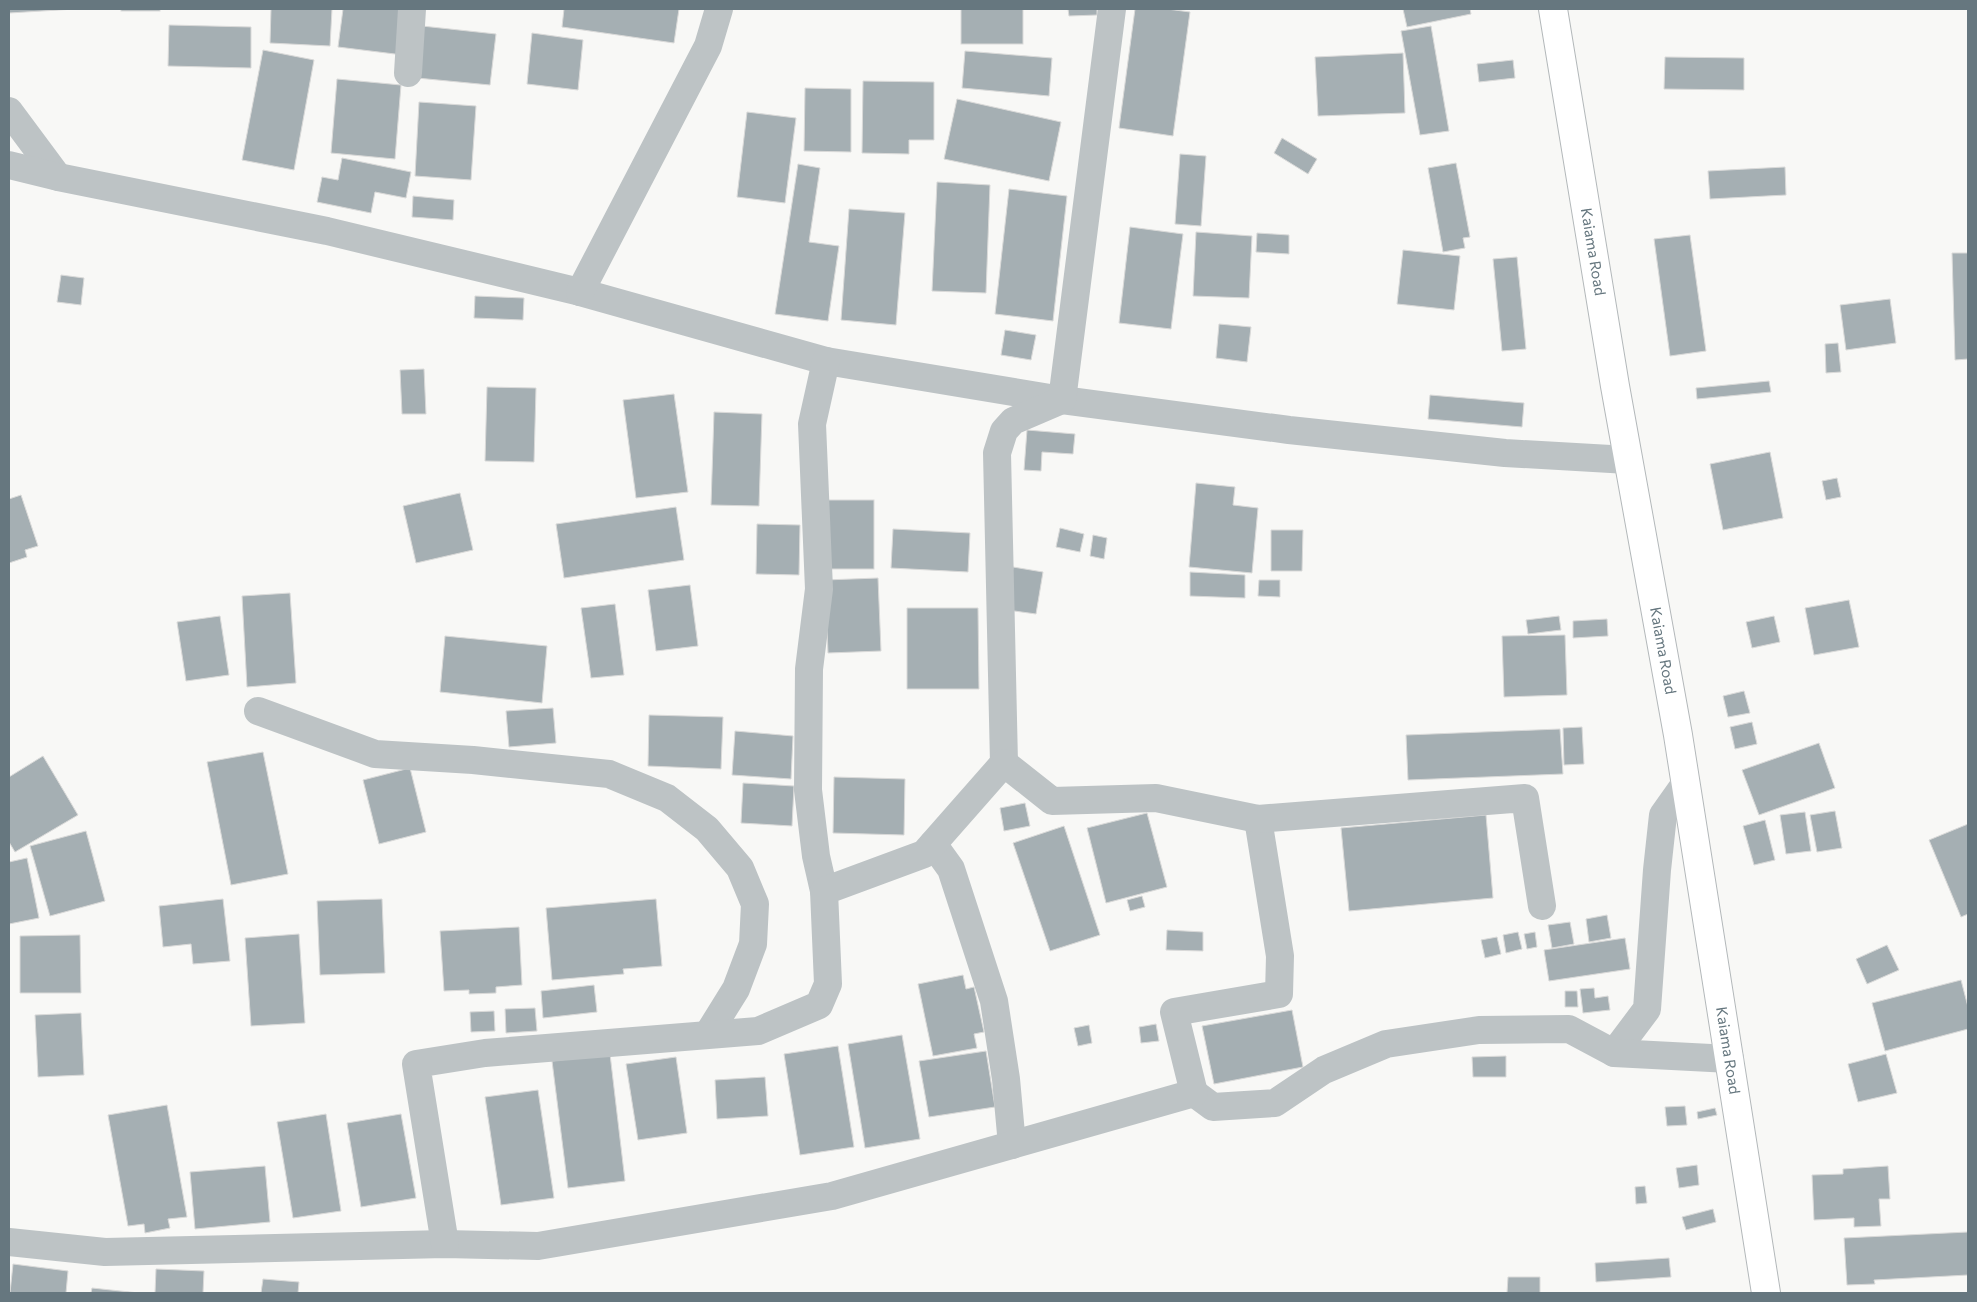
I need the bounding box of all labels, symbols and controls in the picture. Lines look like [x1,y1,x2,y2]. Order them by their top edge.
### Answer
street label: Kaiama Road [1578,206,1610,297]
street label: Kaiama Road [1647,605,1680,696]
street label: Kaiama Road [1713,1005,1745,1095]

